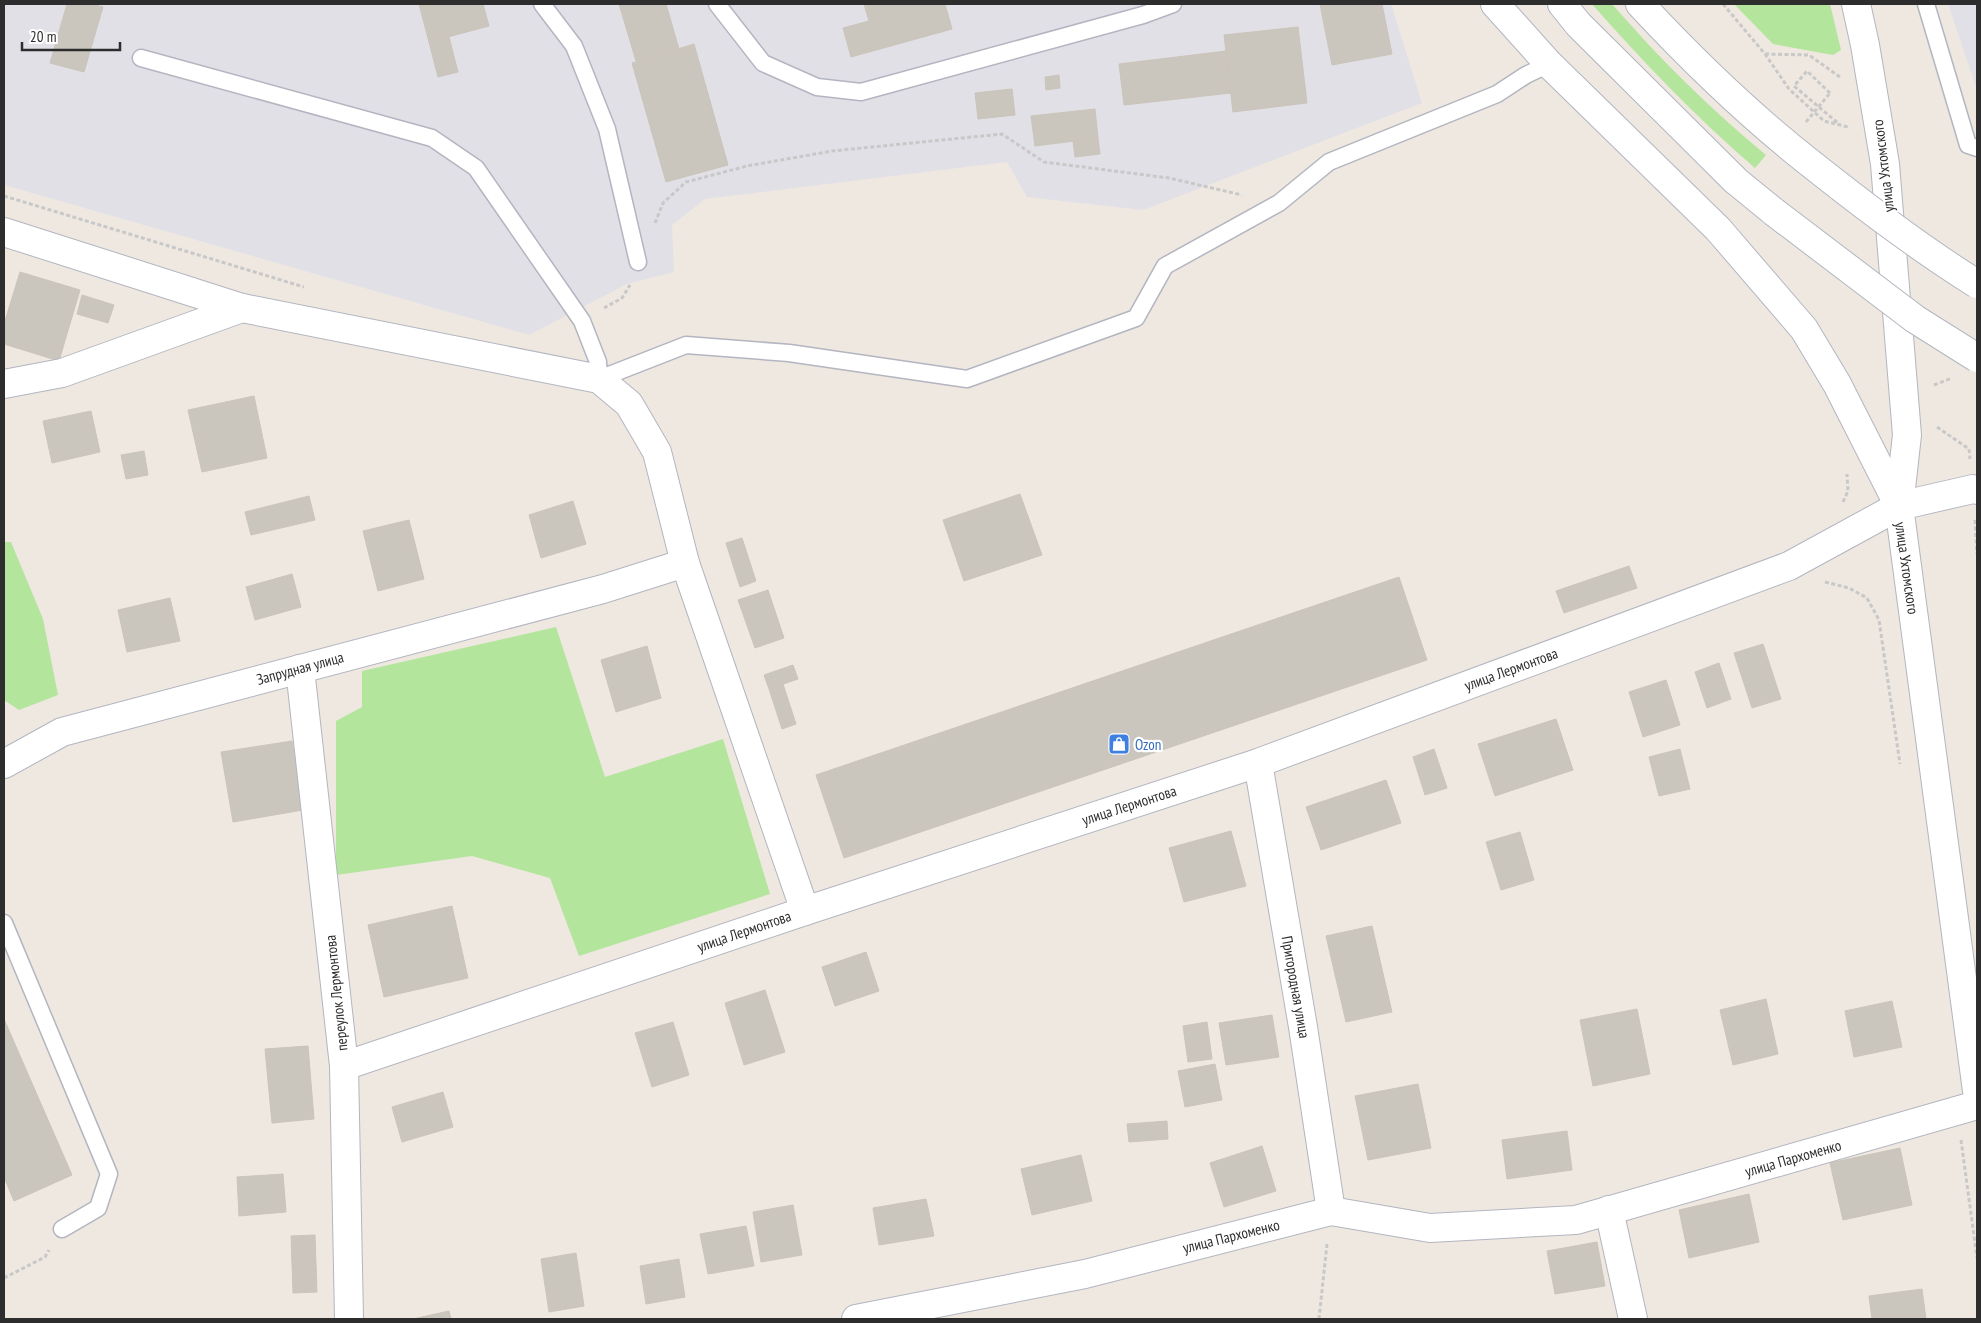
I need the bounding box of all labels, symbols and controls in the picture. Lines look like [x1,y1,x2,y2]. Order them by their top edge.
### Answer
scale bar [22,20,120,52]
text: 20 m [30,27,56,46]
street label: улица Ухтомского [1868,119,1898,213]
street label: улица Ухтомского [1891,521,1923,615]
street label: улица Лермонтова [1462,643,1560,695]
street label: Запрудная улица [254,647,346,689]
shop icon: Ozon [1107,732,1131,756]
place label: Ozon [1135,735,1161,754]
street label: улица Лермонтова [1079,781,1179,829]
street label: улица Лермонтова [694,906,794,956]
street label: переулок Лермонтова [320,934,352,1052]
street label: Пригородная улица [1278,934,1314,1040]
street label: улица Пархоменко [1743,1135,1843,1181]
street label: улица Пархоменко [1181,1215,1281,1257]

